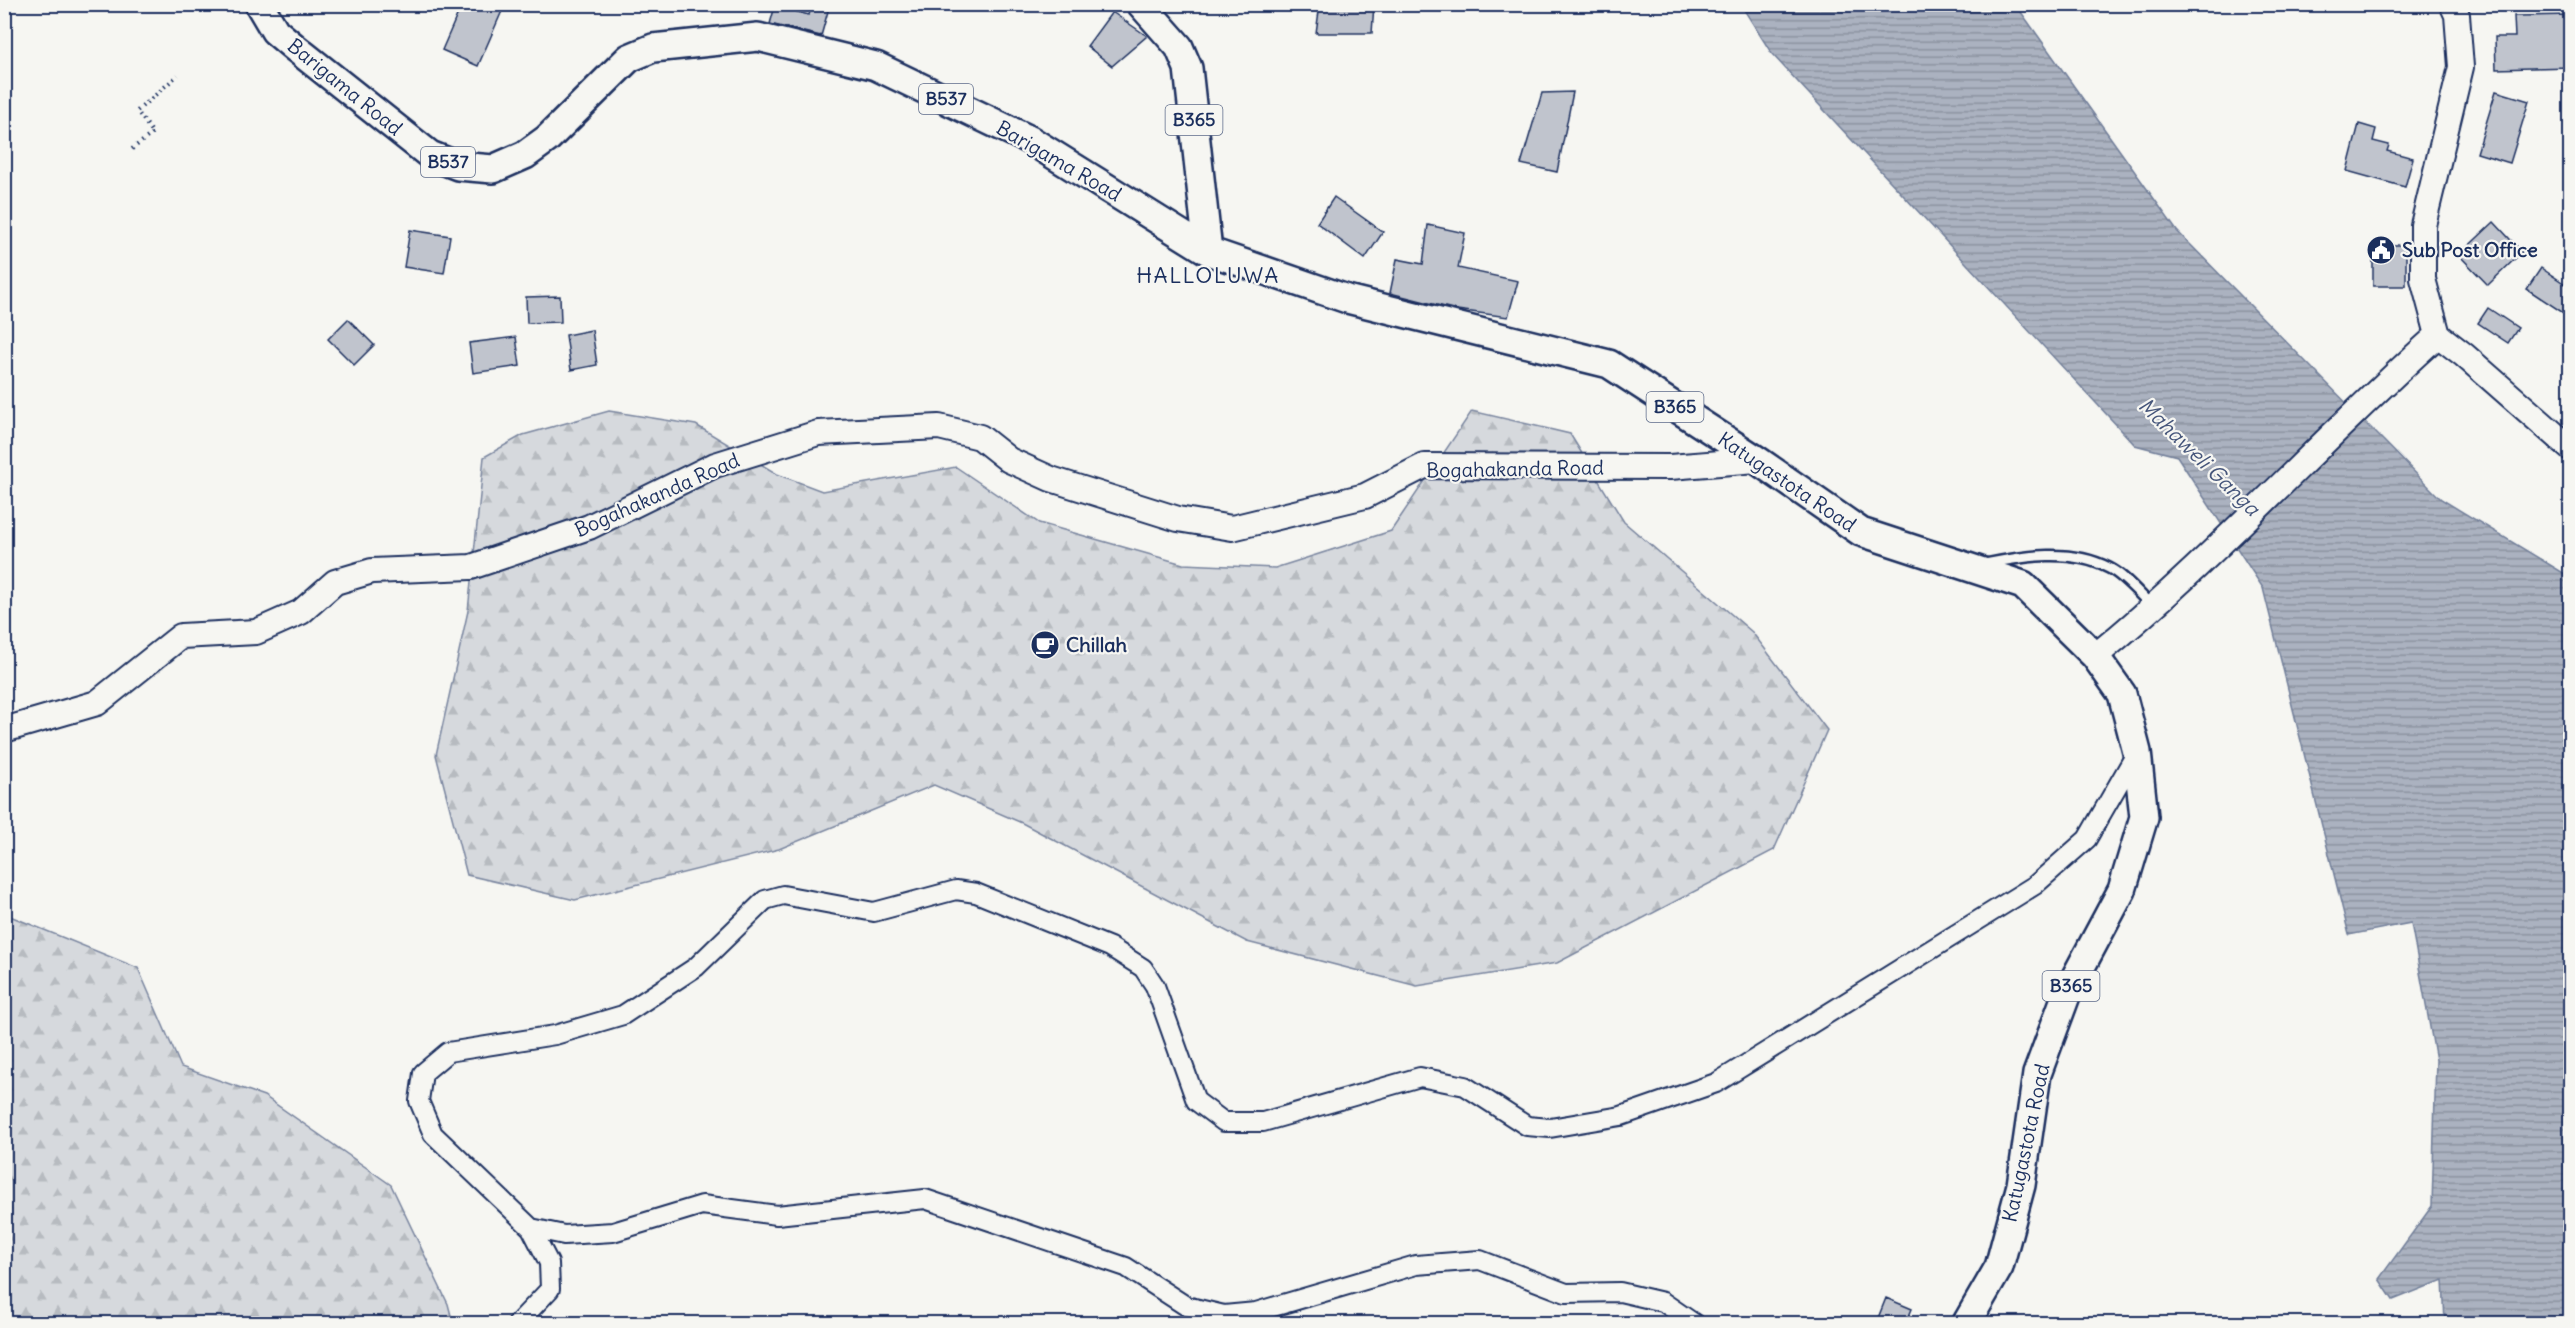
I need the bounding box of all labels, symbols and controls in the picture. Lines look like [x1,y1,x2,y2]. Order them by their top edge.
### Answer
street label: Barigama Road [283,33,408,141]
road number: B537 [919,84,973,114]
road number: B365 [1166,105,1222,135]
street label: Barigama Road [992,115,1126,207]
road number: B537 [421,147,475,177]
public building icon: Sub Post Office [2365,234,2397,266]
place label: Sub Post Office [2402,237,2538,262]
district label: HALLOLUWA [1136,261,1280,289]
road number: B365 [1646,392,1704,422]
water label: Mahaweli Ganga [2133,392,2266,522]
street label: Katugastota Road [1713,426,1861,537]
street label: Bogahakanda Road [571,447,743,542]
street label: Bogahakanda Road [1426,454,1604,483]
cafe icon: Chillah [1029,629,1061,661]
place label: Chillah [1066,632,1128,657]
road number: B365 [2042,971,2100,1001]
street label: Katugastota Road [1997,1061,2055,1224]

